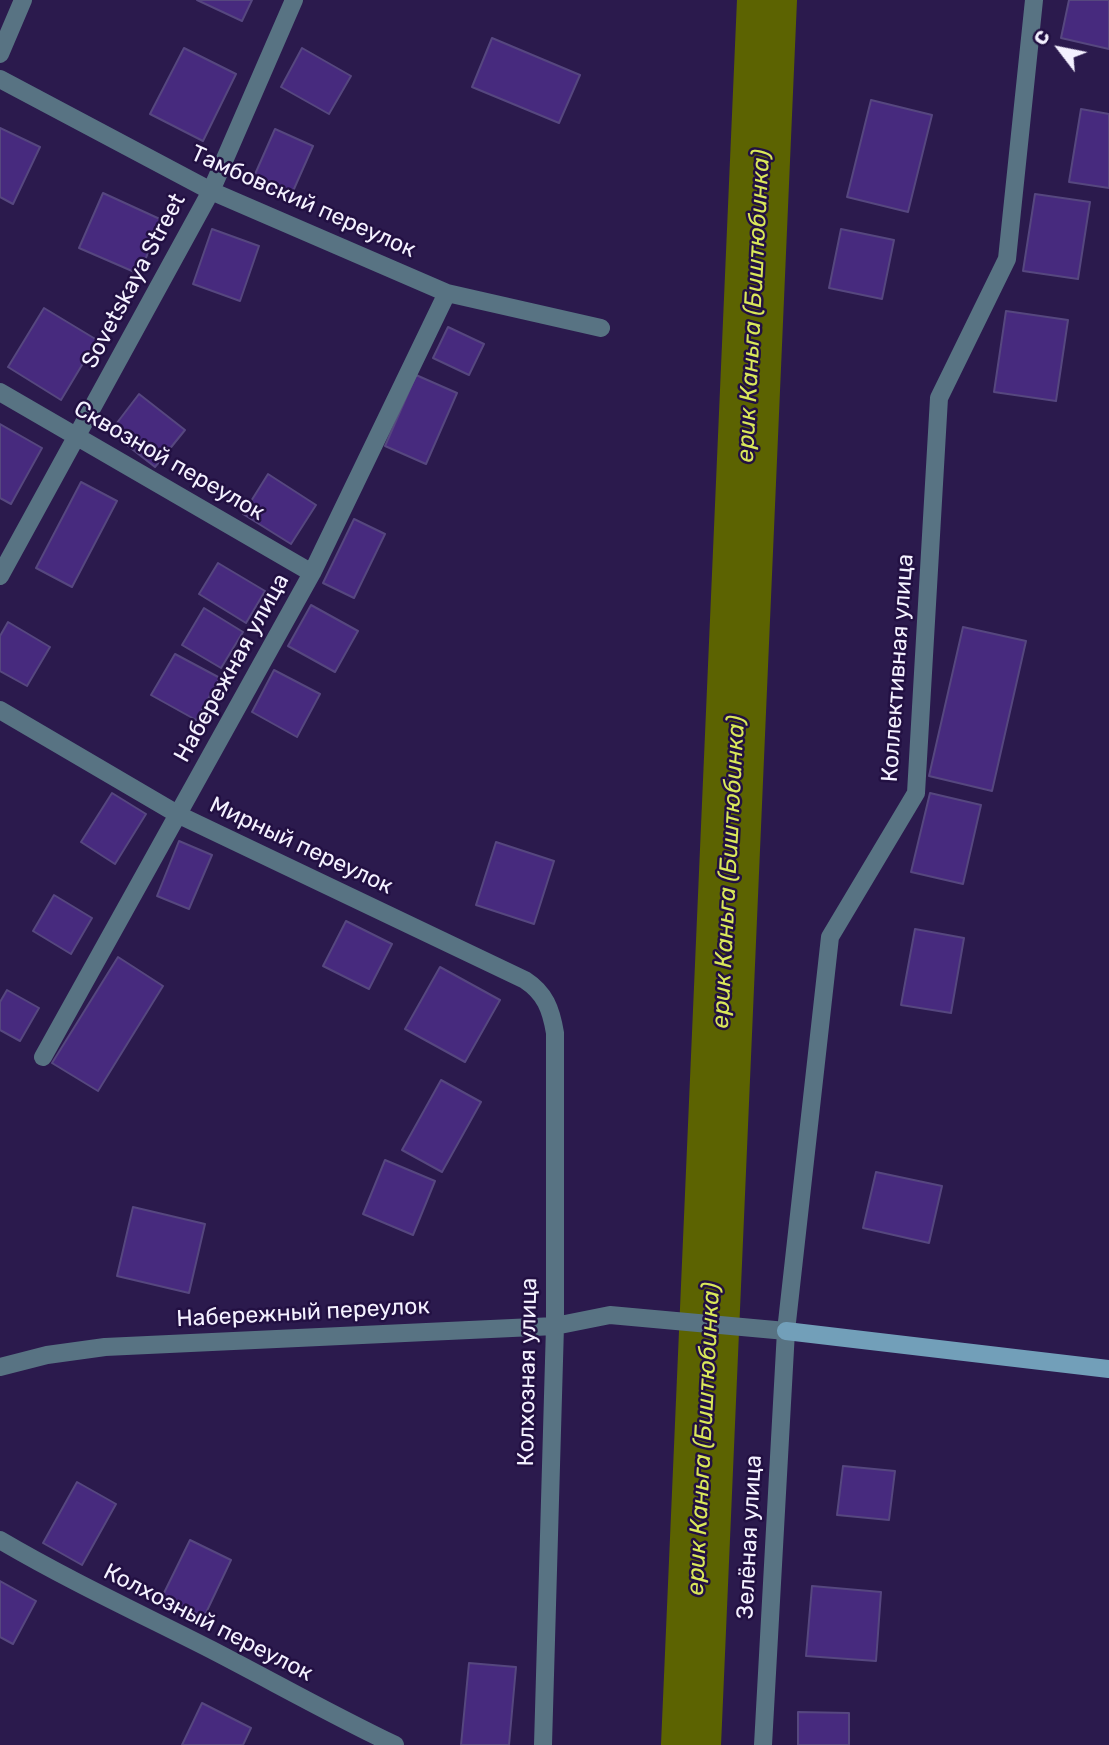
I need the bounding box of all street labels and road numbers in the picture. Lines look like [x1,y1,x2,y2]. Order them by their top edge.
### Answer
street label: Тамбовский переулок [186,140,420,264]
street label: Sovetskaya Street [76,189,192,373]
street label: Сквозной переулок [69,395,269,527]
street label: Коллективная улица [876,553,920,783]
street label: Набережная улица [169,569,295,767]
street label: Мирный переулок [205,791,397,901]
street label: Колхозная улица [513,1277,543,1467]
street label: Набережный переулок [176,1293,430,1333]
street label: Зелёная улица [732,1454,768,1620]
street label: Колхозный переулок [99,1558,317,1688]

